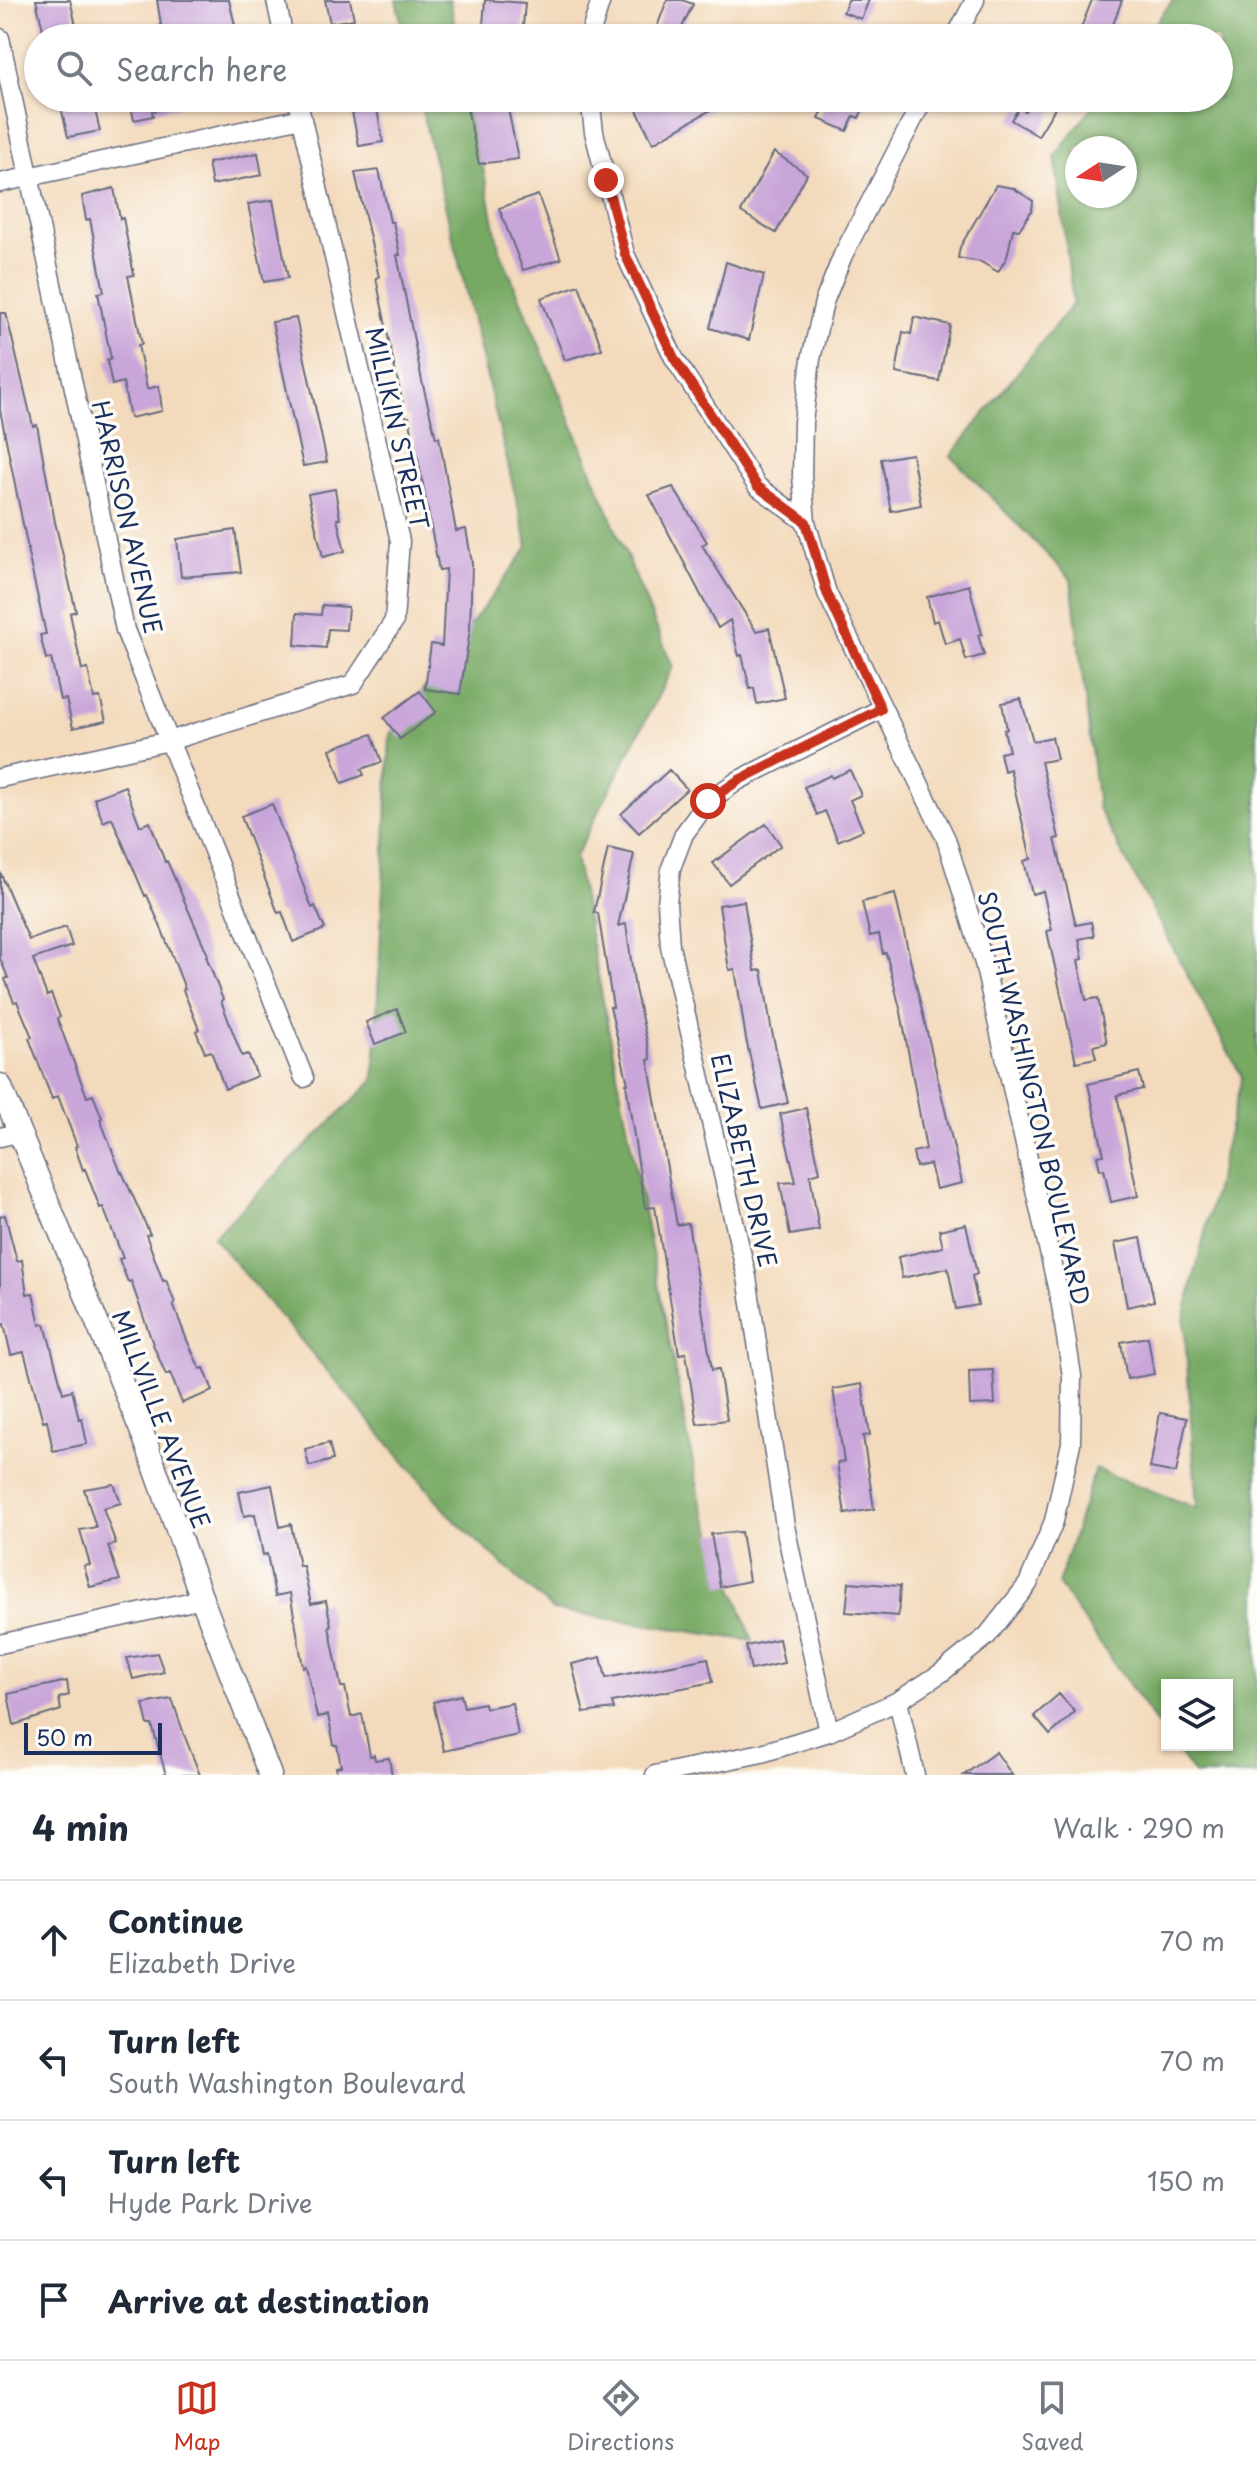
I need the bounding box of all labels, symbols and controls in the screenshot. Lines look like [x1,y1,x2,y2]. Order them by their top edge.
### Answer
search box [24,24,1233,112]
icon: search [52,46,96,90]
text: Search here [116,46,288,91]
north arrow [1065,136,1137,208]
route end [588,162,624,198]
street label: MILLIKIN STREET [357,323,439,533]
street label: HARRISON AVENUE [84,397,172,637]
route start [690,783,726,819]
street label: SOUTH WASHINGTON BOULEVARD [970,888,1100,1308]
street label: ELIZABETH DRIVE [703,1049,787,1271]
street label: MILLVILLE AVENUE [104,1305,220,1533]
map controls [1161,1679,1233,1751]
button: layers [1161,1679,1233,1751]
scale bar [24,1719,162,1755]
text: 50 m [36,1720,93,1753]
text: 4 min [32,1801,129,1853]
text: Walk · 290 m [1053,1808,1225,1847]
text: Continue [108,1898,243,1943]
icon: ahead [32,1918,76,1962]
text: 70 m [1160,1921,1225,1960]
text: Elizabeth Drive [108,1943,296,1982]
text: Turn left [108,2018,240,2063]
icon: left [32,2038,76,2082]
text: 70 m [1160,2041,1225,2080]
text: South Washington Boulevard [108,2063,466,2102]
text: Turn left [108,2138,240,2183]
icon: left [32,2158,76,2202]
text: 150 m [1147,2161,1225,2200]
text: Hyde Park Drive [108,2183,313,2222]
icon: arrive [32,2278,76,2322]
text: Arrive at destination [108,2278,430,2323]
tab: Map [173,2376,220,2457]
tab: Directions [567,2376,674,2457]
tab: Saved [1021,2376,1084,2457]

